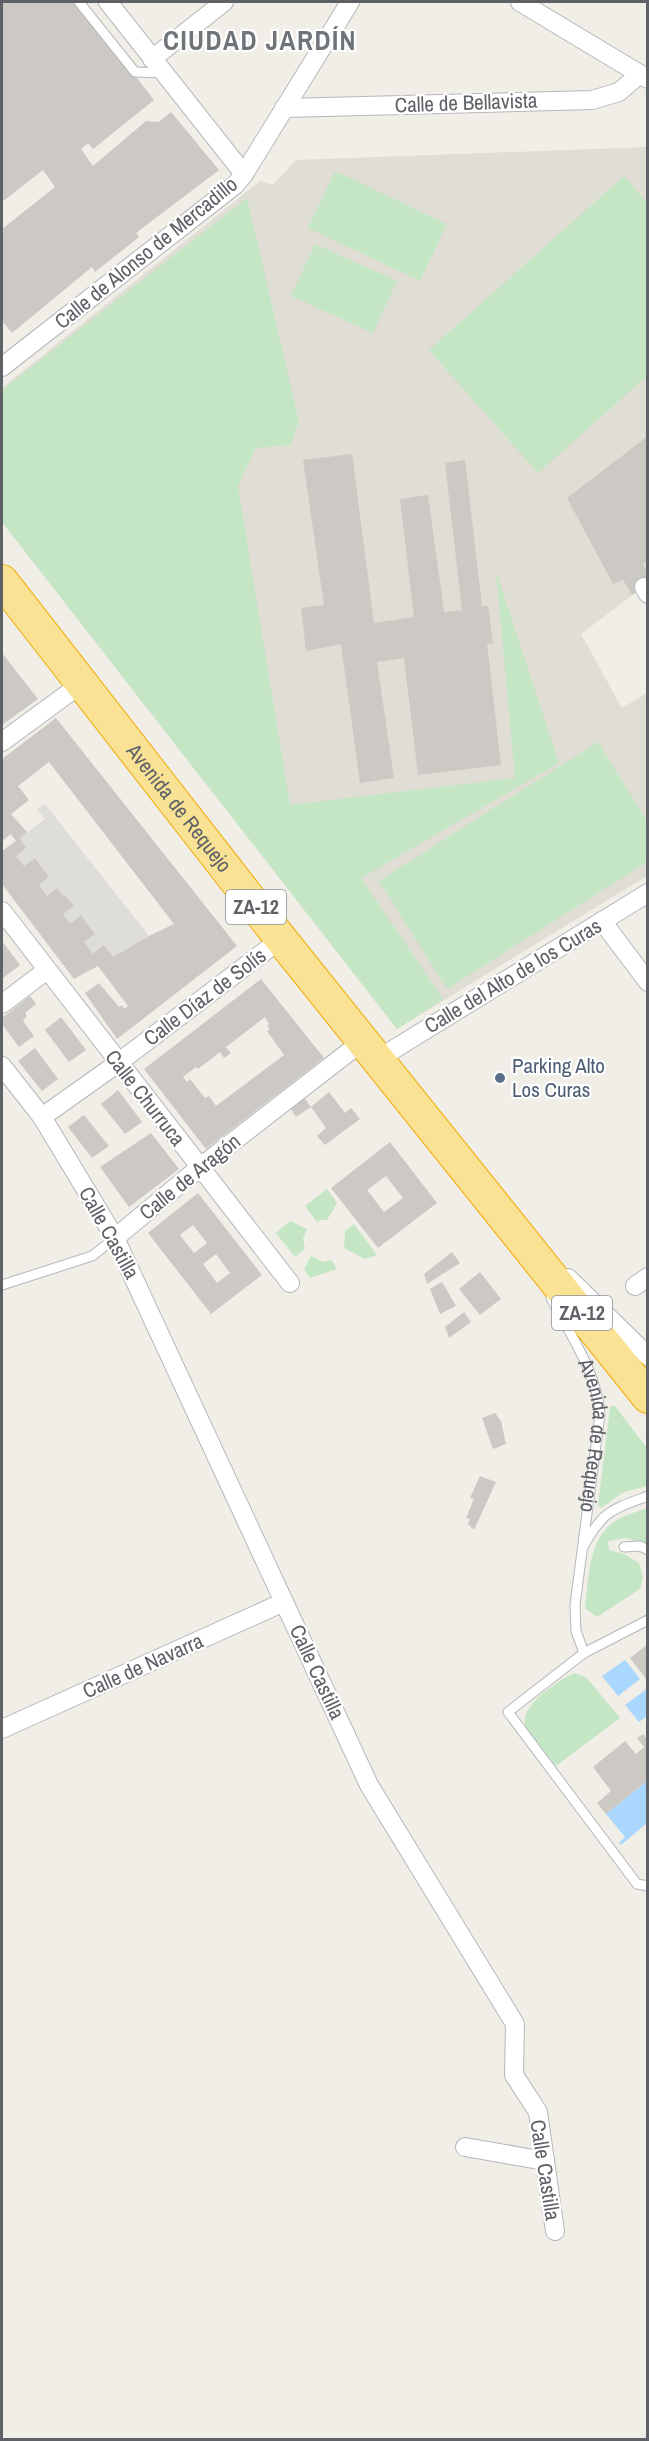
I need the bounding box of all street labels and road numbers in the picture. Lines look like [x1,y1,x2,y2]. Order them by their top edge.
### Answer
street label: Calle de Bellavista [394,86,538,119]
street label: Calle de Alonso de Mercadillo [48,170,243,336]
street label: Avenida de Requejo [119,737,239,878]
road number: ZA-12 [226,890,286,924]
street label: Calle del Alto de los Curas [419,911,607,1040]
street label: Calle Díaz de Solís [137,941,272,1052]
street label: Calle Churruca [99,1044,192,1152]
street label: Calle de Aragón [133,1127,246,1226]
street label: Calle Castilla [72,1181,147,1285]
road number: ZA-12 [552,1296,612,1330]
street label: Avenida de Requejo [571,1353,615,1514]
street label: Calle Castilla [283,1620,352,1724]
street label: Calle de Navarra [78,1626,208,1705]
street label: Calle Castilla [523,2118,568,2223]

